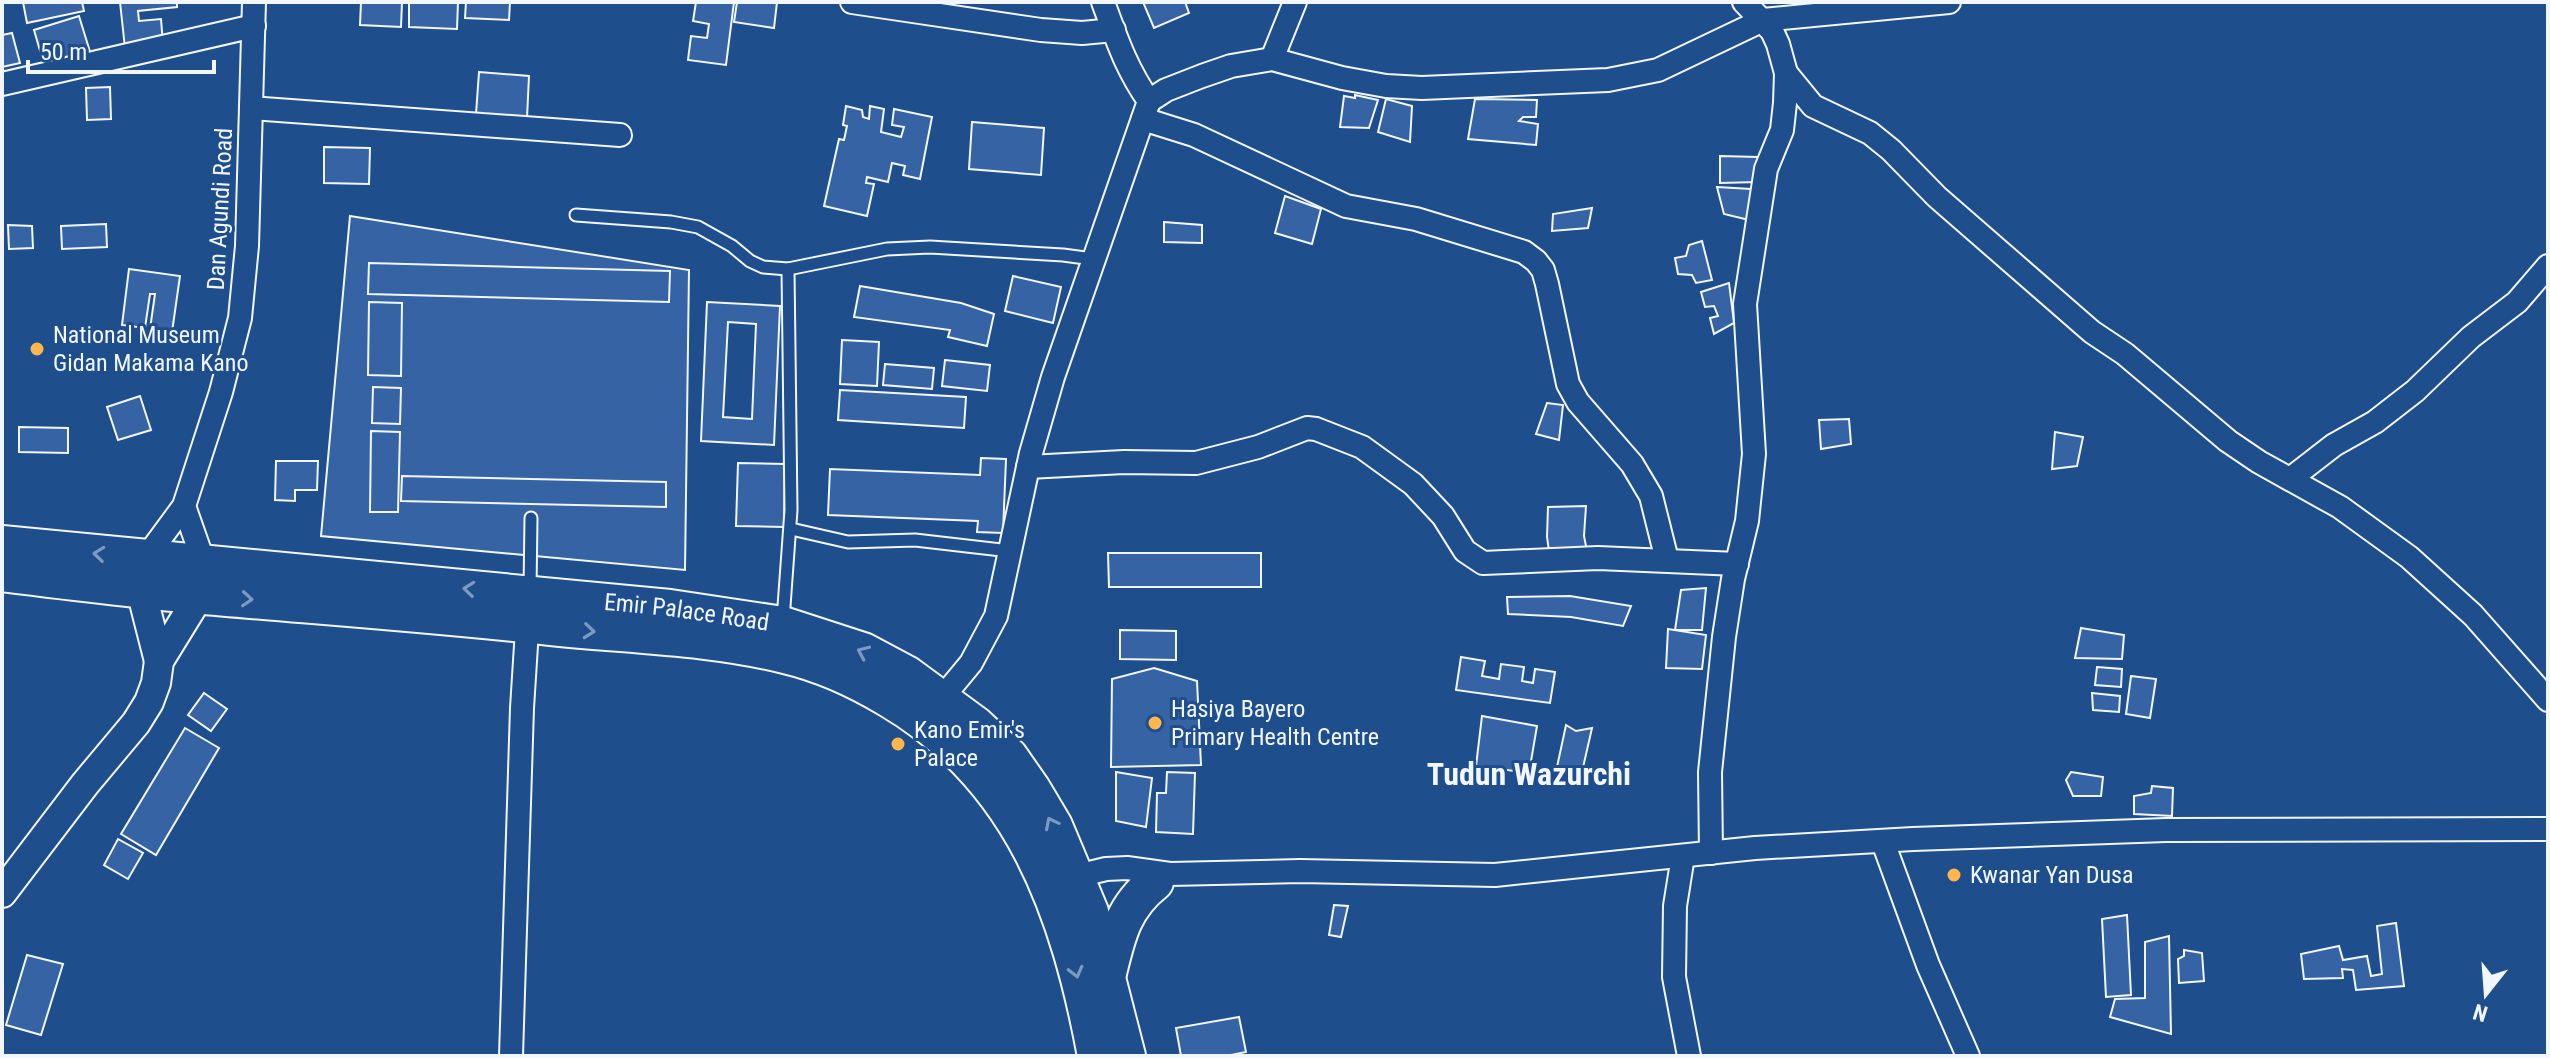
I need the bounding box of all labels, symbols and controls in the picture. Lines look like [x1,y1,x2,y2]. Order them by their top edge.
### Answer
scale bar [28,24,214,74]
text: 50 m [40,38,87,66]
street label: Dan Agundi Road [202,127,238,291]
place label: National Museum Gidan Makama Kano [53,321,249,377]
marker: National Museum Gidan Makama Kano [28,340,46,358]
one-way arrow [92,546,105,563]
one-way arrow [462,581,475,598]
street label: Emir Palace Road [603,588,771,637]
one-way arrow [241,590,254,607]
one-way arrow [583,623,596,640]
one-way arrow [856,646,871,662]
place label: Hasiya Bayero Primary Health Centre [1171,695,1379,751]
marker: Hasiya Bayero Primary Health Centre [1146,714,1164,732]
place label: Kano Emir's Palace [914,716,1025,772]
marker: Kano Emir's Palace [889,735,907,753]
district label: Tudun Wazurchi [1427,755,1631,793]
one-way arrow [1045,817,1061,831]
place label: Kwanar Yan Dusa [1970,861,2134,889]
marker: Kwanar Yan Dusa [1945,866,1963,884]
north arrow [2446,954,2526,1034]
one-way arrow [1067,964,1084,978]
text: N [2470,999,2490,1027]

